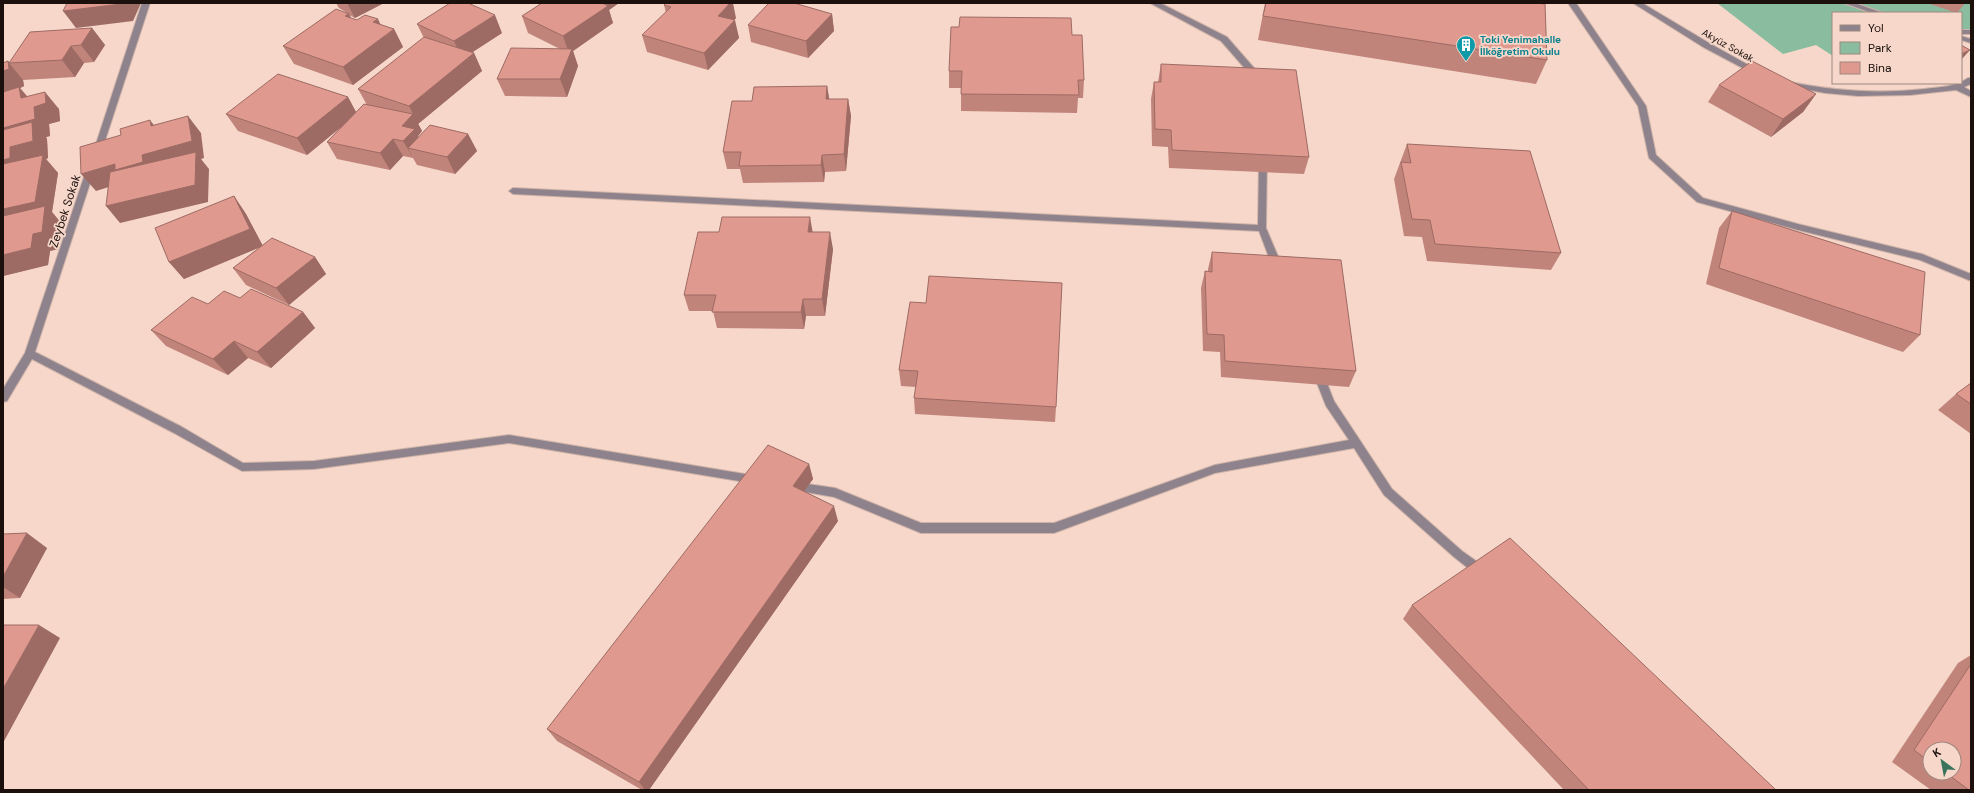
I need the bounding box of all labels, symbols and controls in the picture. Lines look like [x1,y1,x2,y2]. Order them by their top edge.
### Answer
legend [1832,12,1962,84]
text: Yol [1868,20,1884,36]
street label: Akyüz Sokak [1699,26,1756,65]
place label: Toki Yenimahalle İlköğretim Okulu [1480,33,1561,58]
building icon: Toki Yenimahalle İlköğretim Okulu [1455,34,1477,62]
text: Park [1868,40,1892,56]
text: Bina [1868,60,1892,76]
street label: Zeybek Sokak [46,172,84,250]
north arrow [1922,741,1962,781]
text: K [1930,745,1943,760]

